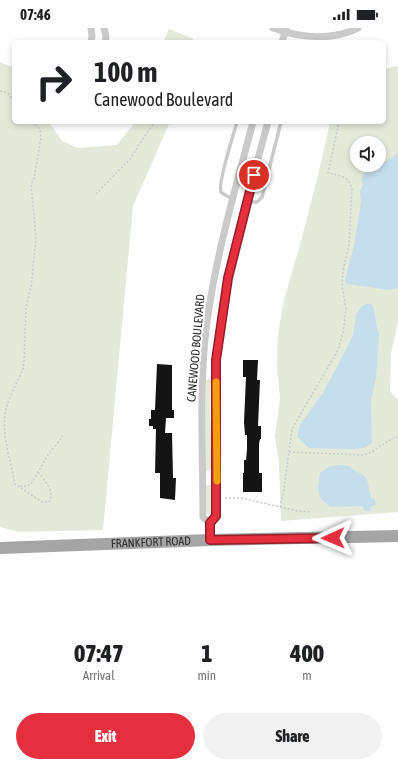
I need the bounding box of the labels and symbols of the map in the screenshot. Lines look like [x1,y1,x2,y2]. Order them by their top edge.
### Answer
pin [237,158,271,192]
street label: CANEWOOD BOULEVARD [184,293,208,403]
position arrow [312,517,354,559]
street label: FRANKFORT ROAD [111,534,191,551]

